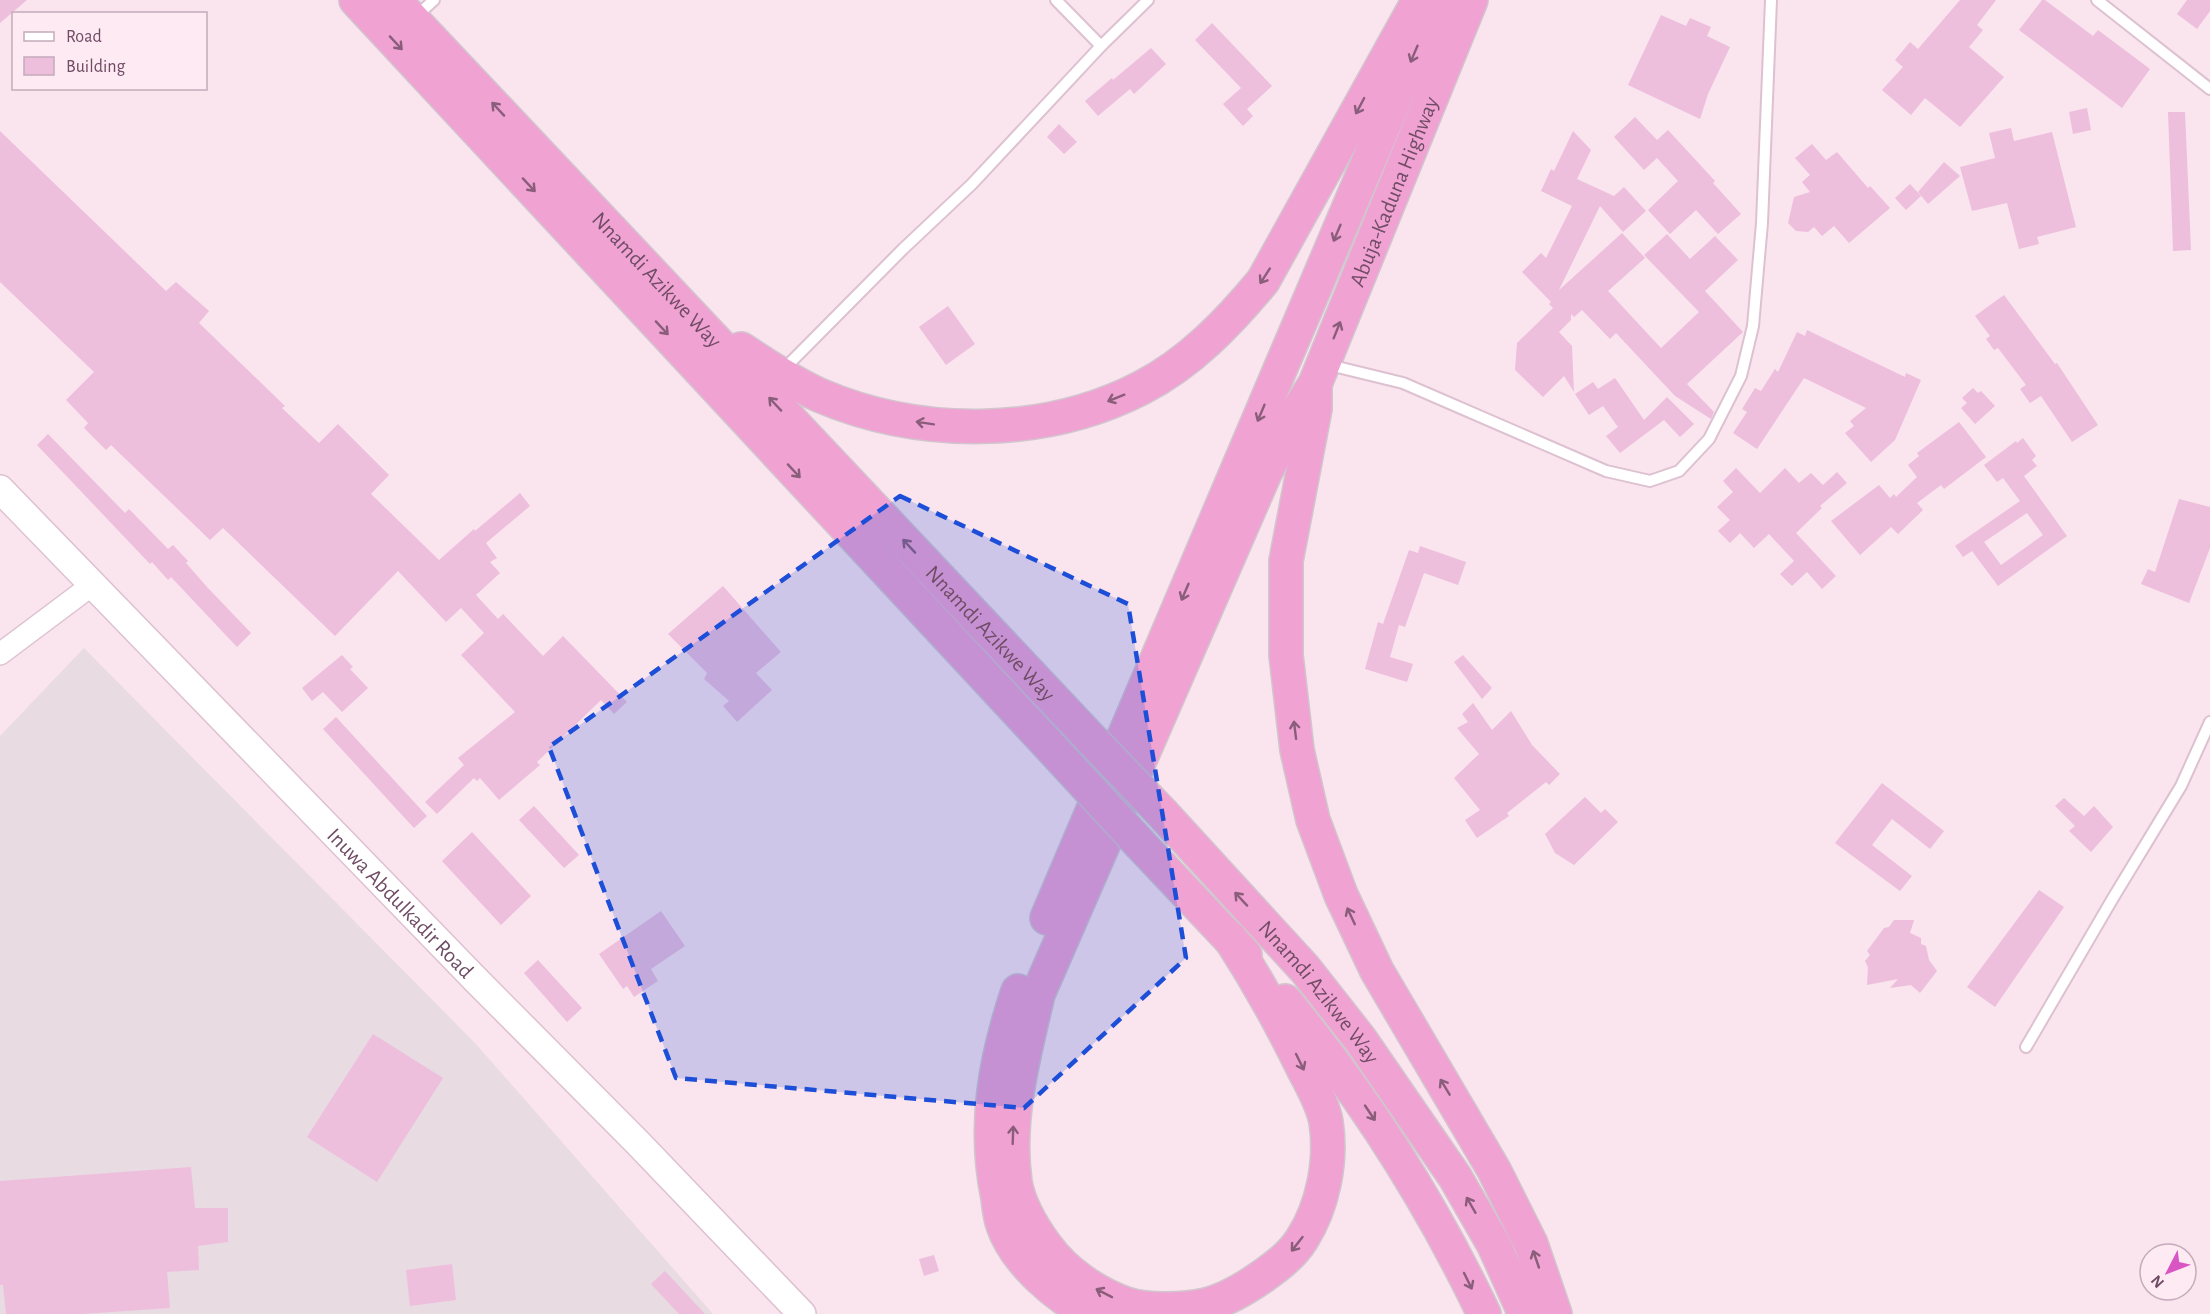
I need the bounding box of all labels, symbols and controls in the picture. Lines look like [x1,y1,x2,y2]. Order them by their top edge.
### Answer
legend [12,12,207,90]
text: Road [66,28,102,46]
one-way arrow [389,35,403,50]
one-way arrow [1408,44,1419,63]
text: Building [66,58,126,76]
street label: Abuja-Kaduna Highway [1346,93,1443,290]
one-way arrow [1354,97,1366,114]
one-way arrow [491,102,505,117]
one-way arrow [522,177,536,192]
street label: Nnamdi Azikwe Way [588,208,726,353]
one-way arrow [1331,224,1343,242]
one-way arrow [1259,268,1271,284]
one-way arrow [654,320,668,335]
one-way arrow [1332,321,1343,340]
one-way arrow [1107,393,1126,404]
one-way arrow [768,396,783,411]
one-way arrow [1255,403,1266,421]
one-way arrow [916,417,936,428]
one-way arrow [787,463,801,478]
one-way arrow [902,538,916,553]
street label: Nnamdi Azikwe Way [921,561,1060,706]
one-way arrow [1179,583,1190,601]
one-way arrow [1289,721,1300,741]
street label: Inuwa Abdulkadir Road [323,824,478,982]
one-way arrow [1234,891,1249,906]
one-way arrow [1344,908,1356,926]
street label: Nnamdi Azikwe Way [1254,917,1384,1068]
one-way arrow [1295,1052,1306,1070]
one-way arrow [1438,1079,1450,1096]
one-way arrow [1364,1104,1376,1120]
one-way arrow [1008,1125,1019,1145]
one-way arrow [1465,1197,1477,1214]
one-way arrow [1291,1236,1303,1252]
north arrow [2138,1242,2198,1302]
one-way arrow [1529,1250,1540,1269]
one-way arrow [1462,1272,1474,1290]
text: N [2148,1272,2167,1291]
one-way arrow [1096,1287,1114,1298]

